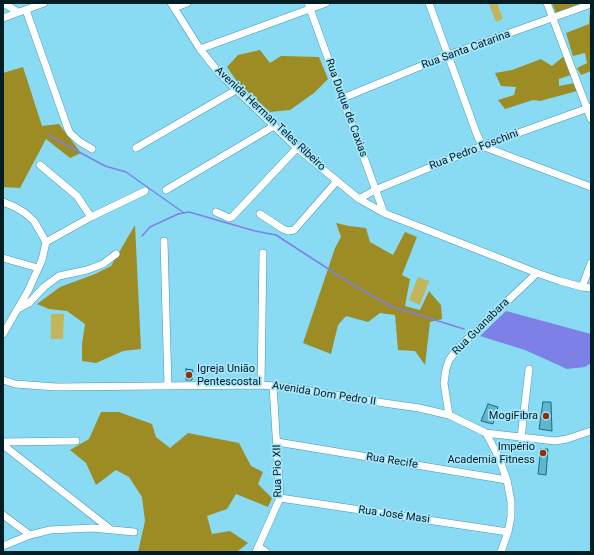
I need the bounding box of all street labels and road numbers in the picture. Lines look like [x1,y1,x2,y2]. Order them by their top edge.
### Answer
street label: Rua Santa Catarina [420,28,512,72]
street label: Rua Duque de Caxias [322,57,370,159]
street label: Avenida Herman Teles Ribeiro [212,64,328,174]
street label: Rua Pedro Foschini [428,127,520,173]
street label: Rua Guanabara [450,296,512,358]
street label: Avenida Dom Pedro II [271,379,377,409]
street label: Rua Pio XII [271,444,285,498]
street label: Rua Recife [365,450,419,472]
street label: Rua José Masi [357,503,431,527]

